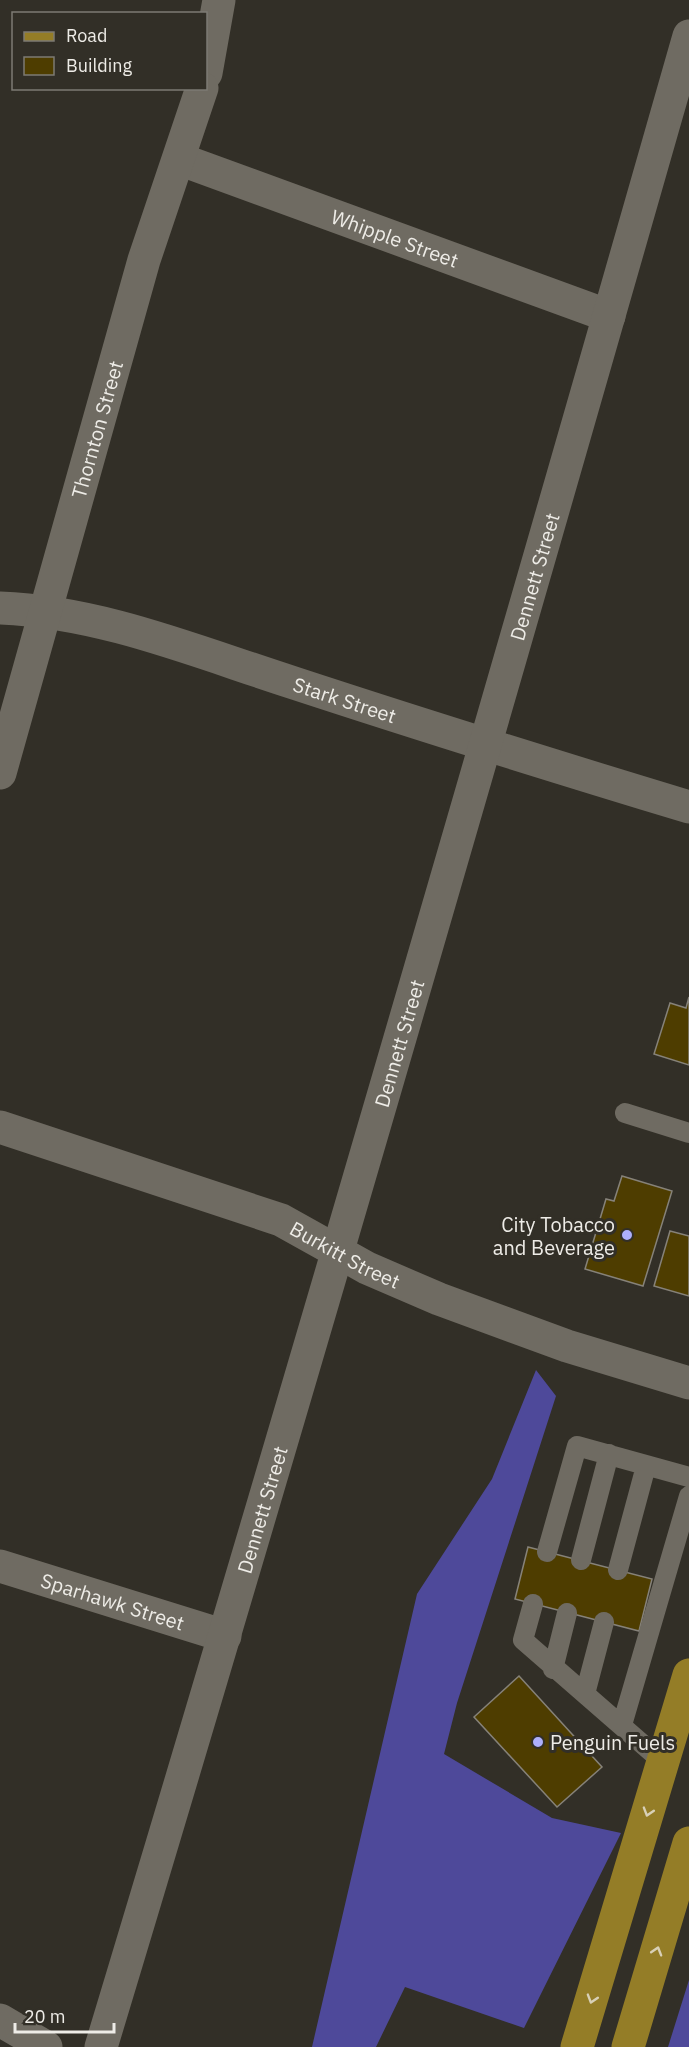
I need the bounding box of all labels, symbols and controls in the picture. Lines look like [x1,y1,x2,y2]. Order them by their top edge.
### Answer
legend [12,12,207,90]
text: Road [66,24,107,47]
text: Building [66,54,133,77]
street label: Whipple Street [328,202,462,273]
street label: Thornton Street [64,357,129,501]
street label: Dennett Street [503,509,565,643]
street label: Stark Street [290,670,400,729]
street label: Dennett Street [367,976,430,1110]
place label: City Tobacco and Beverage [493,1211,615,1261]
street label: Burkitt Street [285,1214,404,1294]
marker: City Tobacco and Beverage [620,1228,634,1242]
street label: Dennett Street [230,1443,293,1576]
street label: Sparhawk Street [38,1566,188,1636]
place label: Penguin Fuels [550,1729,675,1756]
marker: Penguin Fuels [531,1735,545,1749]
one-way arrow [643,1806,655,1817]
one-way arrow [649,1946,662,1957]
one-way arrow [587,1993,599,2004]
scale bar [15,1996,114,2034]
text: 20 m [24,2005,66,2028]

